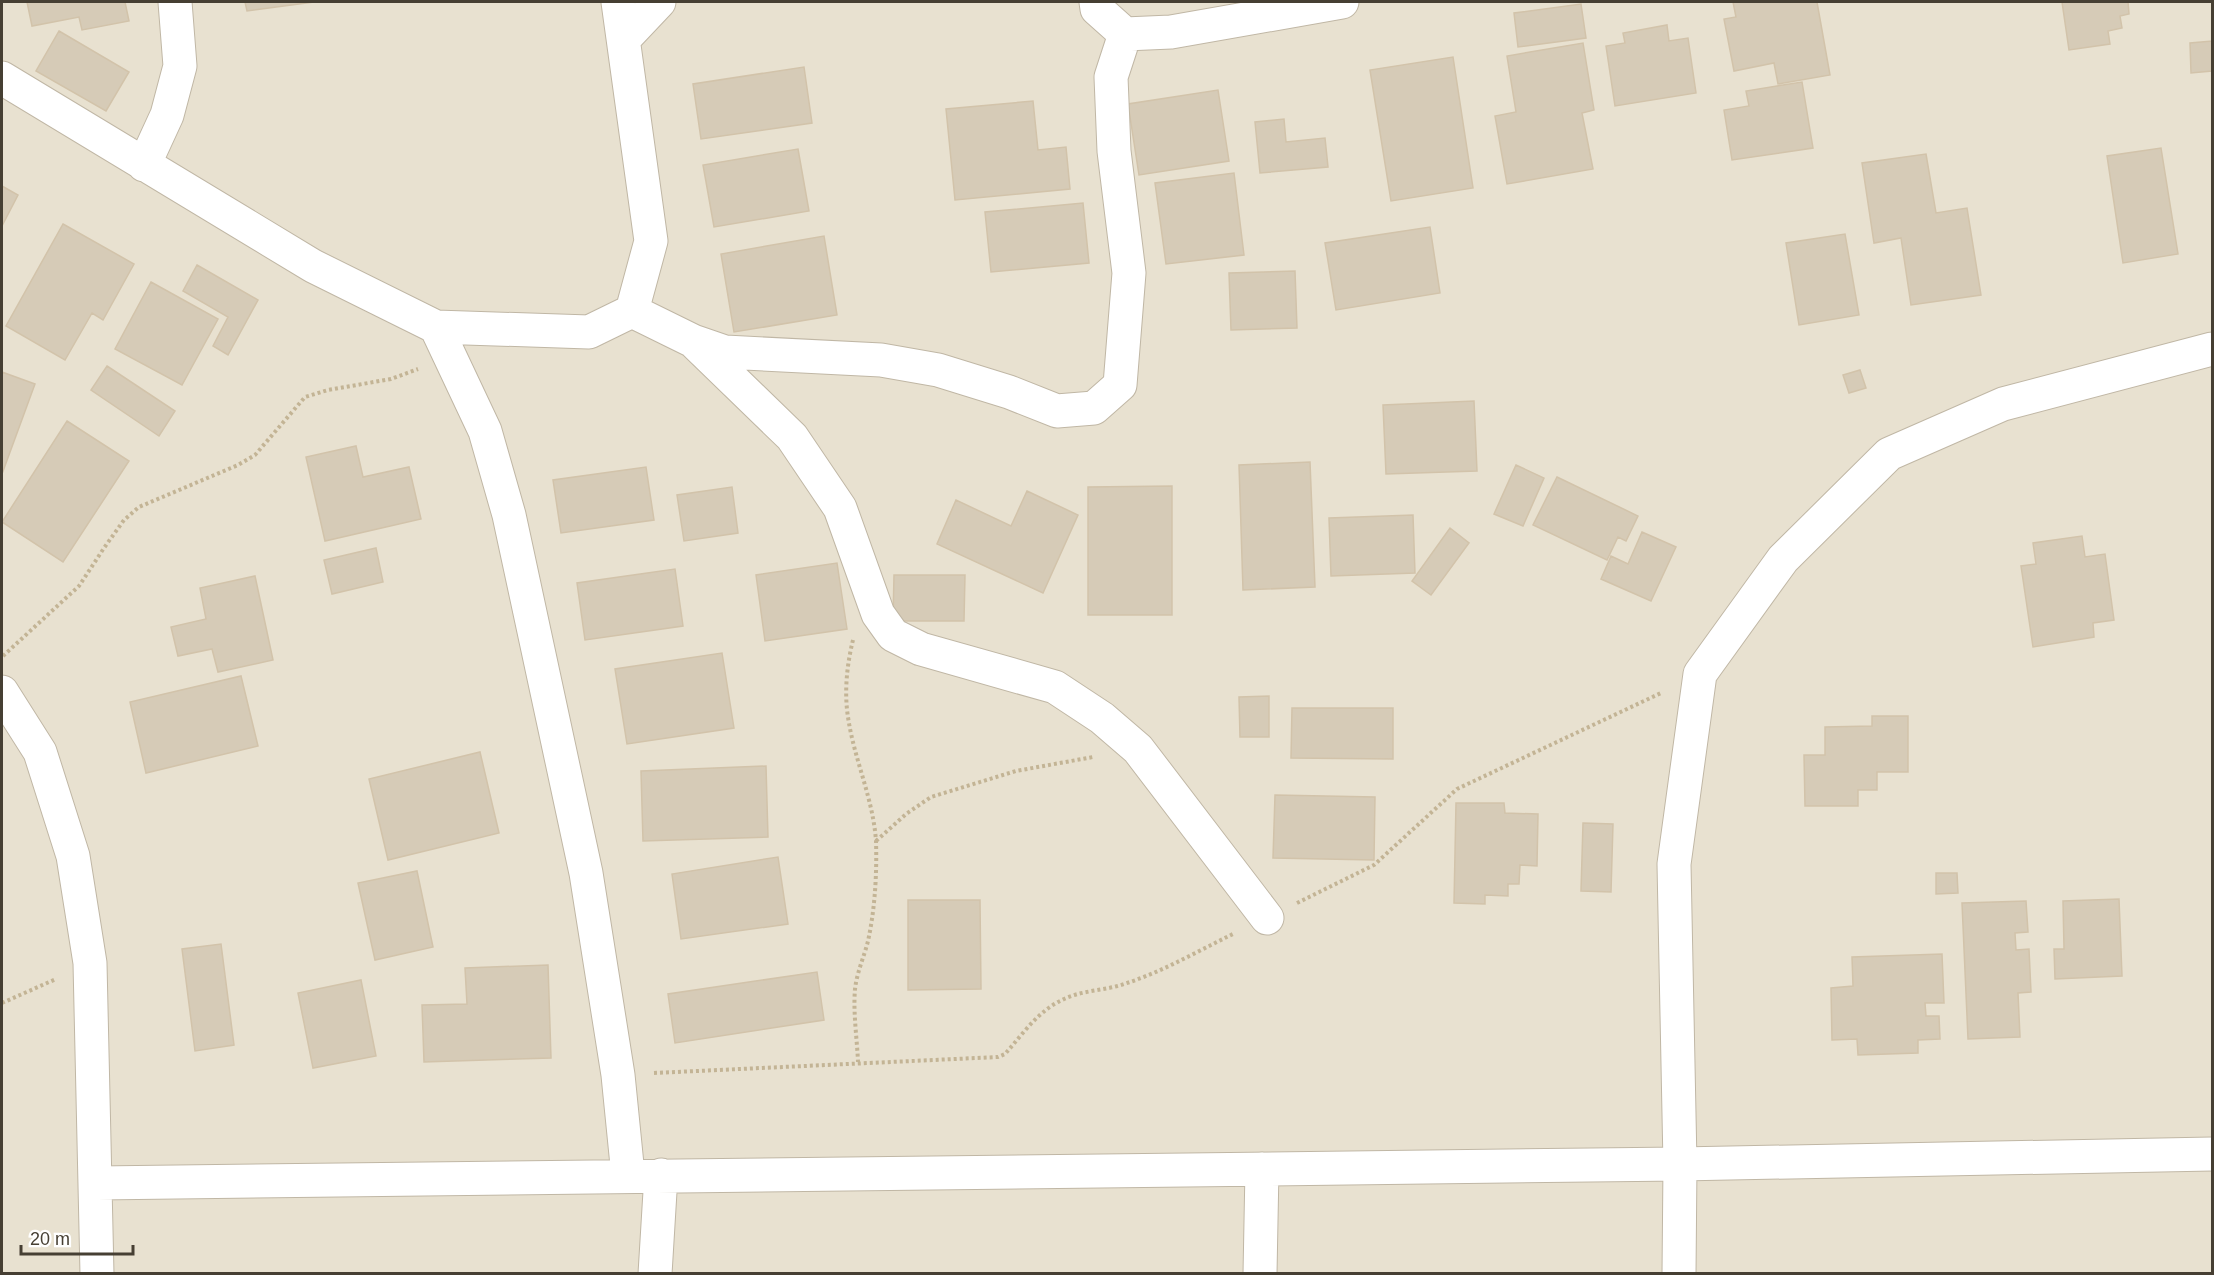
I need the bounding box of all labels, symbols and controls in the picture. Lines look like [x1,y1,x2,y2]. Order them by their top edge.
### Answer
scale bar [21,1218,134,1256]
text: 20 m [30,1229,70,1249]

